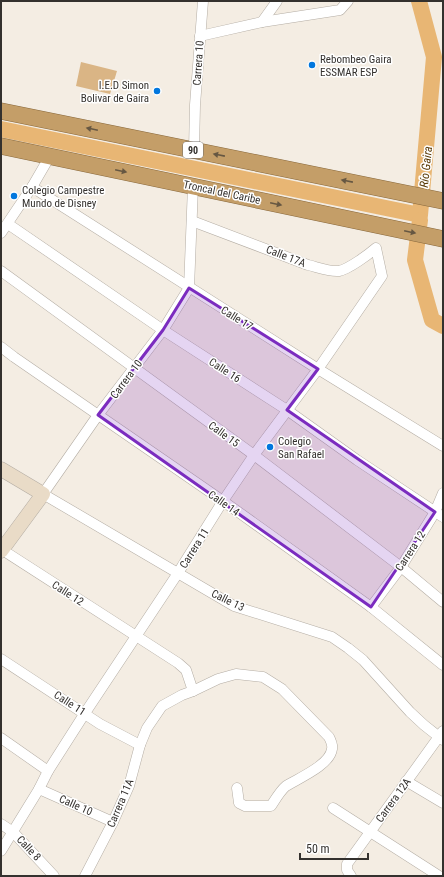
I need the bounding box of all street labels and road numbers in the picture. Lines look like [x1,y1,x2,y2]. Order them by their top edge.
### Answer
street label: Carrera 10 [190,40,207,86]
road number: 90 [183,142,203,158]
street label: Troncal del Caribe [182,178,262,207]
street label: Calle 17A [264,243,308,270]
street label: Calle 17 [218,304,255,333]
street label: Calle 16 [206,355,243,385]
street label: Carrera 10 [108,357,145,401]
street label: Calle 15 [206,419,242,450]
street label: Calle 14 [206,488,242,519]
street label: Carrera 11 [177,526,212,571]
street label: Carrera 12 [393,529,428,574]
street label: Calle 12 [49,578,86,608]
street label: Calle 13 [209,587,246,614]
street label: Calle 11 [51,688,88,718]
street label: Carrera 12A [373,775,414,825]
street label: Carrera 11A [104,776,137,829]
street label: Calle 10 [57,792,94,819]
street label: Calle 8 [14,833,44,864]

